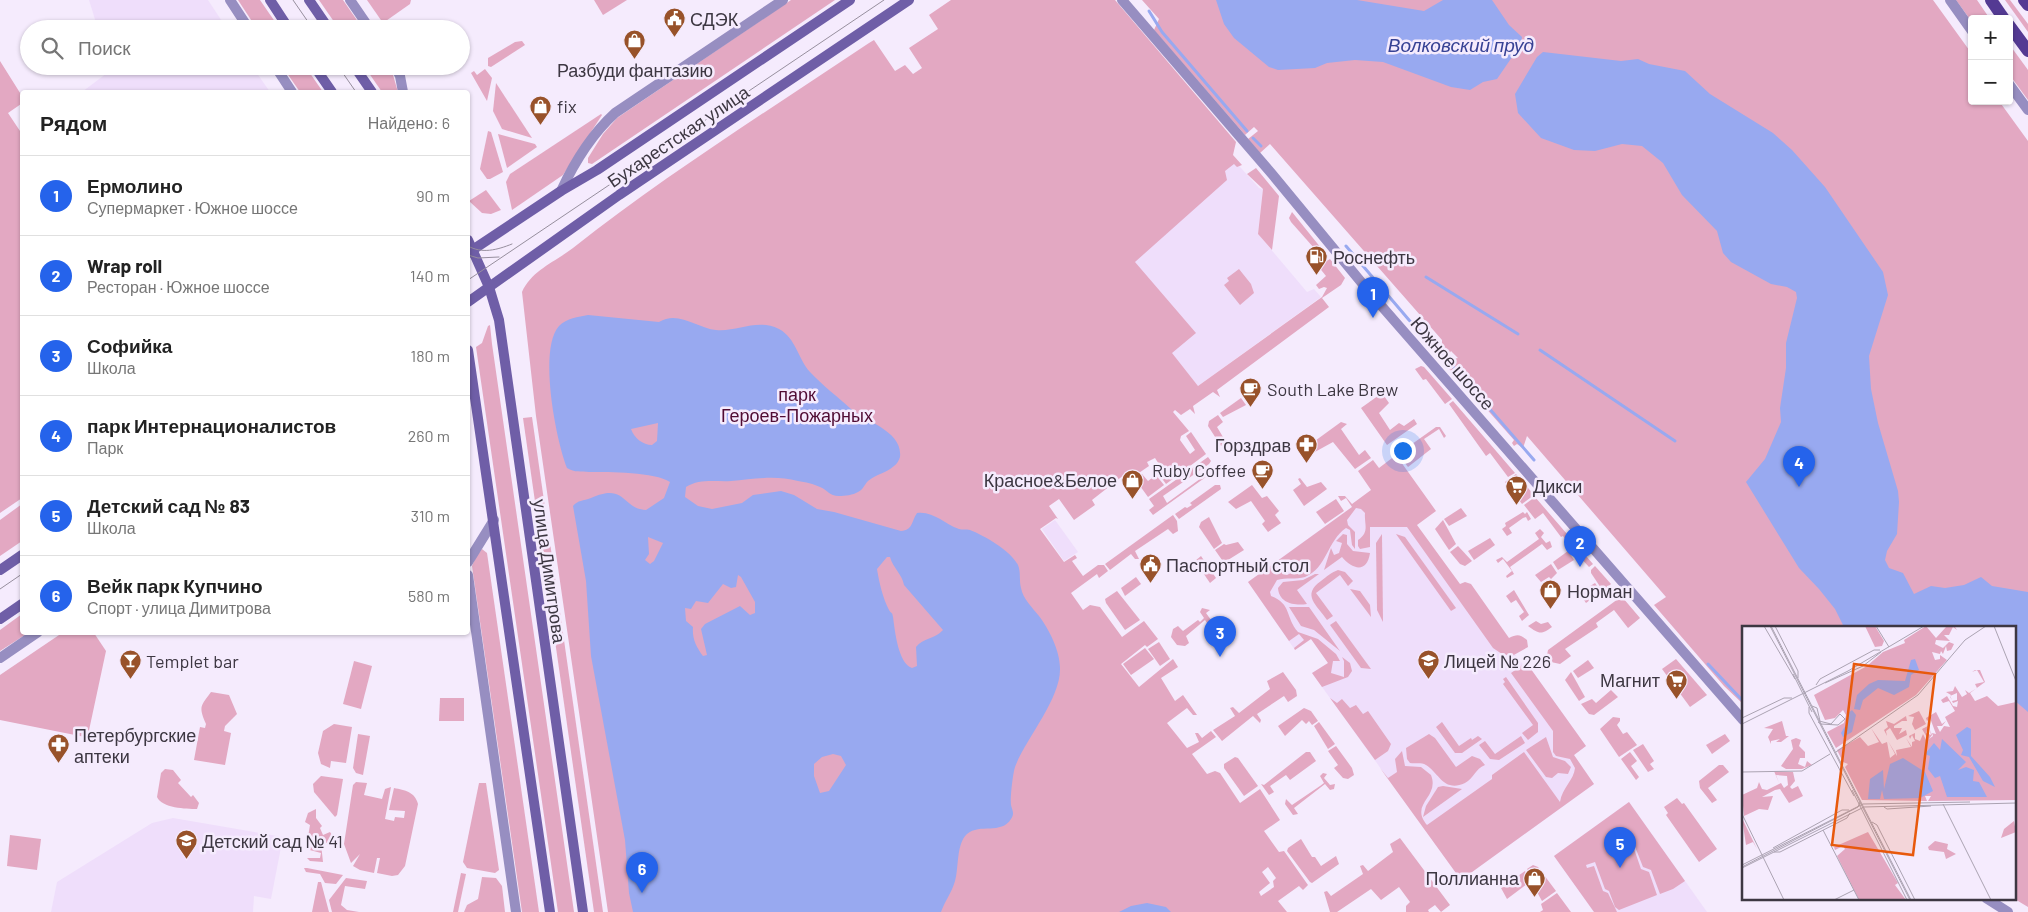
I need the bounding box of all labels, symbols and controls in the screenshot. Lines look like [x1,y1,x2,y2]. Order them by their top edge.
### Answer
public building icon: СДЭК [662,7,686,38]
place label: СДЭК [690,8,739,30]
map controls [1968,15,2013,105]
button: + [1968,15,2013,60]
search box [20,20,470,75]
shop icon: Разбуди фантазию [623,28,647,59]
water label: Волковский пруд [1388,33,1534,56]
icon: search [38,34,66,62]
text: Поиск [78,36,131,59]
place label: Разбуди фантазию [557,59,713,81]
button: − [1968,60,2013,105]
street label: Бухарестская улица [603,80,754,192]
shop icon: fix [529,94,553,125]
place label: fix [557,95,577,117]
text: Рядом [40,110,107,135]
text: Найдено: 6 [368,113,450,132]
text: Ермолино [87,174,183,197]
text: 1 [53,186,59,205]
text: 90 m [416,186,450,205]
text: Супермаркет · Южное шоссе [87,198,298,217]
fuel station icon: Роснефть [1305,245,1329,276]
place label: Роснефть [1333,246,1415,268]
text: Wrap roll [87,254,162,277]
text: 2 [52,266,60,285]
text: 140 m [410,266,450,285]
text: Ресторан · Южное шоссе [87,277,270,296]
pin: 1 [1357,277,1389,318]
street label: Южное шоссе [1407,312,1499,414]
text: Софийка [87,334,172,357]
text: 3 [52,346,60,365]
text: 180 m [411,346,450,365]
text: Школа [87,358,136,377]
cafe icon: South Lake Brew [1239,377,1263,408]
place label: South Lake Brew [1267,378,1398,400]
park label: парк Героев-Пожарных [721,383,873,426]
text: парк Интернационалистов [87,414,336,437]
text: 4 [51,426,61,445]
text: 260 m [408,426,450,445]
pharmacy icon: Горздрав [1295,433,1319,464]
place label: Горздрав [1215,434,1291,456]
text: Парк [87,438,123,457]
your location [1390,438,1416,464]
pin: 4 [1783,446,1815,487]
cafe icon: Ruby Coffee [1250,458,1274,489]
place label: Ruby Coffee [1152,459,1246,481]
shop icon: Красное&Белое [1121,468,1145,499]
place label: Красное&Белое [984,469,1117,491]
supermarket icon: Дикси [1505,474,1529,505]
place label: Дикси [1533,475,1582,497]
text: Детский сад № 83 [87,494,250,517]
street label: улица Димитрова [529,497,571,645]
text: 5 [52,506,60,525]
text: 310 m [411,506,450,525]
text: Школа [87,518,136,537]
pin: 2 [1564,526,1596,567]
public building icon: Паспортный стол [1138,553,1162,584]
place label: Паспортный стол [1166,554,1309,576]
text: Вейк парк Купчино [87,574,263,597]
shop icon: Норман [1539,579,1563,610]
place label: Норман [1567,580,1632,602]
text: 6 [52,586,60,605]
text: 580 m [408,586,450,605]
text: Спорт · улица Димитрова [87,598,271,617]
pin: 3 [1204,616,1236,657]
inset map [1742,626,2016,900]
bar icon: Templet bar [118,649,142,680]
school or university icon: Лицей № 226 [1416,649,1440,680]
place label: Templet bar [146,650,239,672]
place label: Лицей № 226 [1444,650,1551,672]
supermarket icon: Магнит [1664,668,1688,699]
place label: Магнит [1600,669,1660,691]
place label: Петербургские аптеки [74,724,196,767]
pharmacy icon: Петербургские аптеки [46,733,70,764]
pin: 5 [1604,827,1636,868]
school or university icon: Детский сад № 41 [174,829,198,860]
place label: Детский сад № 41 [202,830,343,852]
pin: 6 [626,852,658,893]
shop icon: Поллианна [1523,866,1547,897]
place label: Поллианна [1425,867,1520,889]

